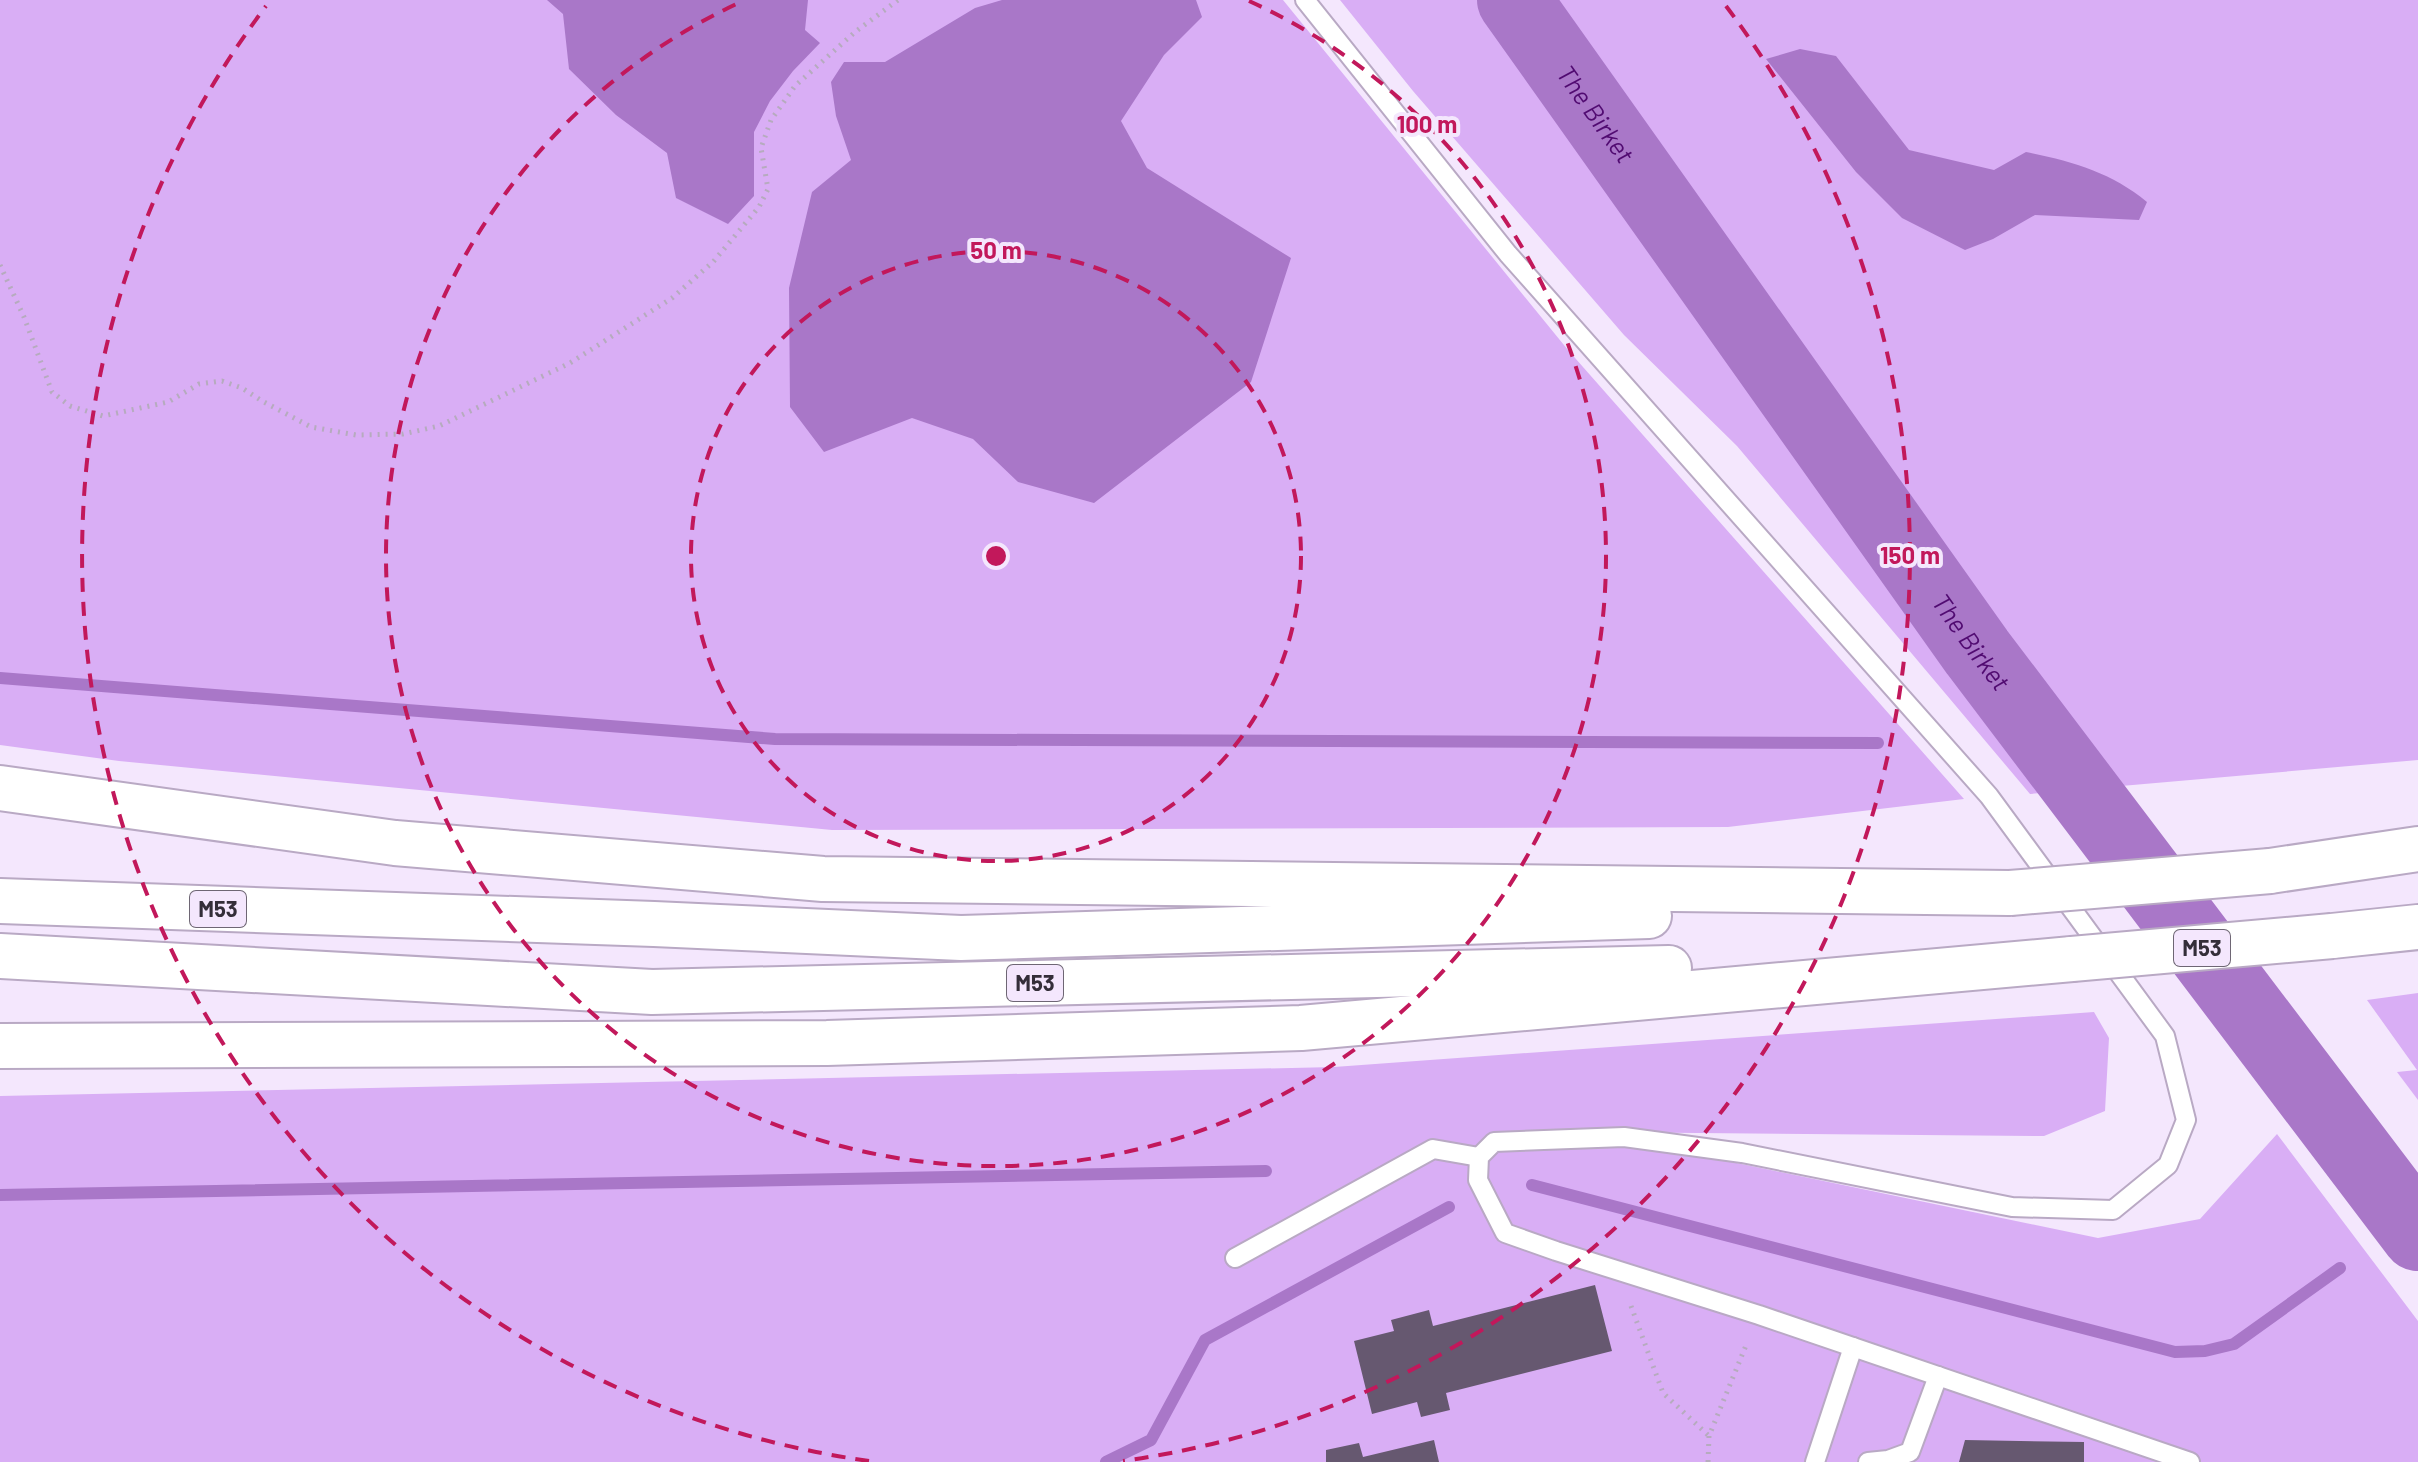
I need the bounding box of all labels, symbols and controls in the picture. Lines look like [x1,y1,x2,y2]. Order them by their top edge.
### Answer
water label: The Birket [1551,59,1641,168]
text: 100 m [1397,109,1457,138]
text: 50 m [970,235,1022,264]
text: 150 m [1880,540,1940,569]
centre of rings [982,542,1010,570]
water label: The Birket [1926,587,2017,696]
road number: M53 [190,891,246,927]
road number: M53 [2174,930,2230,966]
road number: M53 [1007,965,1063,1001]

